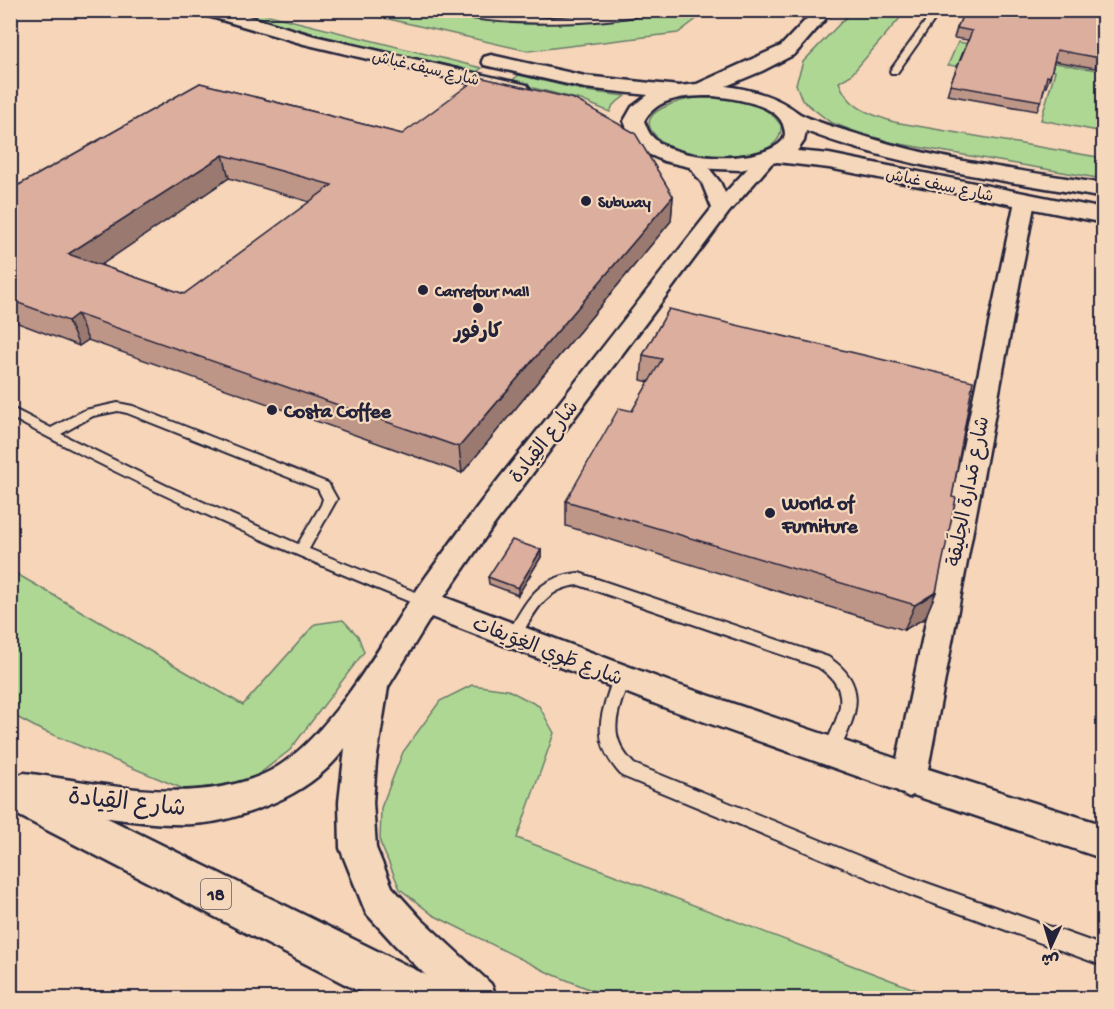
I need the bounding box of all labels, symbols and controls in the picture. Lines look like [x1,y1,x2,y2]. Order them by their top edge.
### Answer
street label: شارع سيف غباش [370,49,481,92]
street label: شارع سيف غباش [884,167,995,208]
marker: Subway [579,194,593,208]
place label: Subway [598,195,651,214]
marker: Carrefour Mall [416,283,430,297]
place label: Carrefour Mall [434,283,530,303]
marker: كارفور [471,301,485,315]
place label: كارفور [452,319,502,345]
street label: شارع القِيادة [506,397,585,489]
place label: Costa Coffee [283,402,391,425]
marker: Costa Coffee [265,403,279,417]
street label: شارع مَدارة الحِلَيقة [940,414,996,569]
place label: World of Furniture [781,494,858,540]
marker: World of Furniture [763,506,777,520]
street label: شارع طَوِي الغِوَيفات [468,613,625,694]
street label: شارع القِيادة [66,784,187,825]
road number: 18 [201,879,231,909]
north arrow [1021,916,1081,976]
text: ش [1041,947,1060,968]

